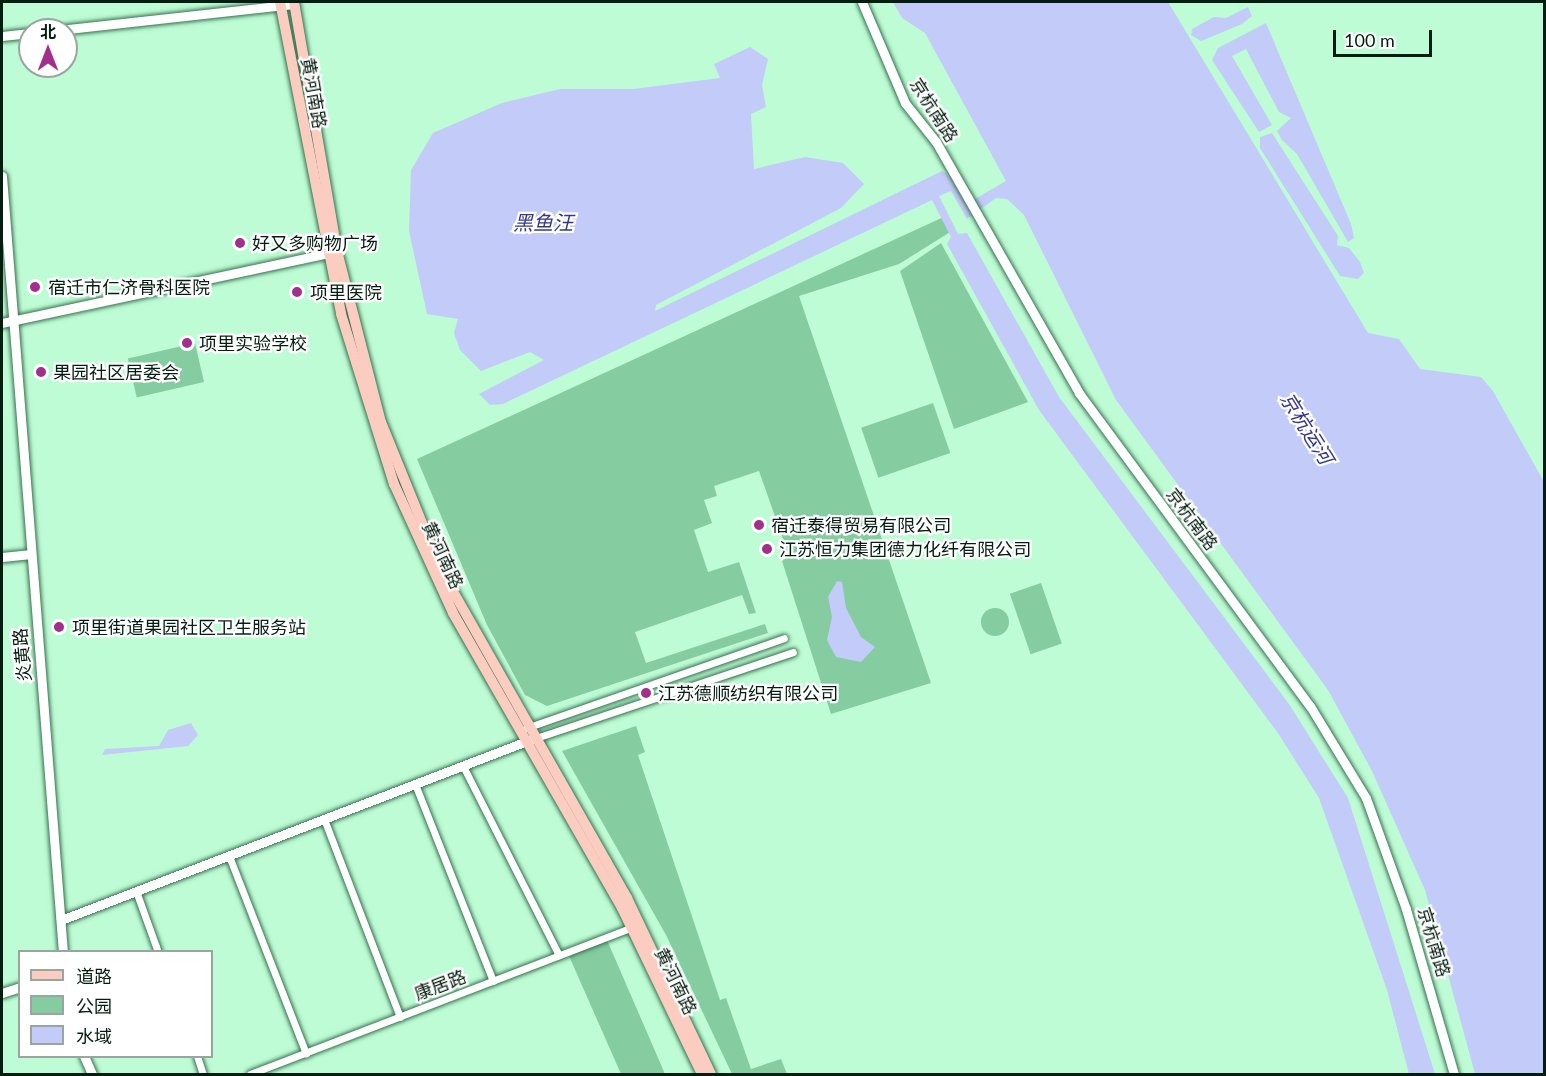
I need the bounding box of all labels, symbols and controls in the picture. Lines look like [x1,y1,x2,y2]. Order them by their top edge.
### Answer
north arrow [18,18,78,78]
scale bar [1336,18,1435,56]
text: 北 [40,22,56,41]
text: 100 m [1344,29,1395,51]
street label: 黄河南路 [297,56,331,130]
street label: 京杭南路 [905,74,963,146]
water label: 黑鱼汪 [513,210,573,234]
place label: 好又多购物广场 [252,232,378,254]
marker: 好又多购物广场 [233,236,247,250]
place label: 宿迁市仁济骨科医院 [48,276,210,298]
marker: 宿迁市仁济骨科医院 [26,278,44,296]
place label: 项里医院 [310,281,382,303]
marker: 项里医院 [288,283,306,301]
place label: 项里实验学校 [199,332,307,354]
marker: 项里实验学校 [180,336,194,350]
place label: 果园社区居委会 [53,361,179,383]
marker: 果园社区居委会 [34,365,48,379]
water label: 京杭运河 [1276,388,1338,468]
street label: 京杭南路 [1162,484,1222,554]
place label: 宿迁泰得贸易有限公司 [771,514,951,536]
street label: 黄河南路 [418,518,468,592]
marker: 宿迁泰得贸易有限公司 [752,518,766,532]
place label: 江苏恒力集团德力化纤有限公司 [779,538,1031,560]
marker: 江苏恒力集团德力化纤有限公司 [760,542,774,556]
place label: 项里街道果园社区卫生服务站 [72,616,306,638]
marker: 项里街道果园社区卫生服务站 [50,618,68,636]
street label: 炎黄路 [9,627,35,683]
place label: 江苏德顺纺织有限公司 [658,682,838,704]
marker: 江苏德顺纺织有限公司 [639,686,653,700]
street label: 京杭南路 [1413,904,1455,980]
street label: 黄河南路 [651,944,701,1018]
legend [18,950,213,1058]
text: 道路 [76,965,112,987]
street label: 康居路 [411,965,469,1005]
text: 公园 [76,995,112,1017]
text: 水域 [76,1025,112,1047]

